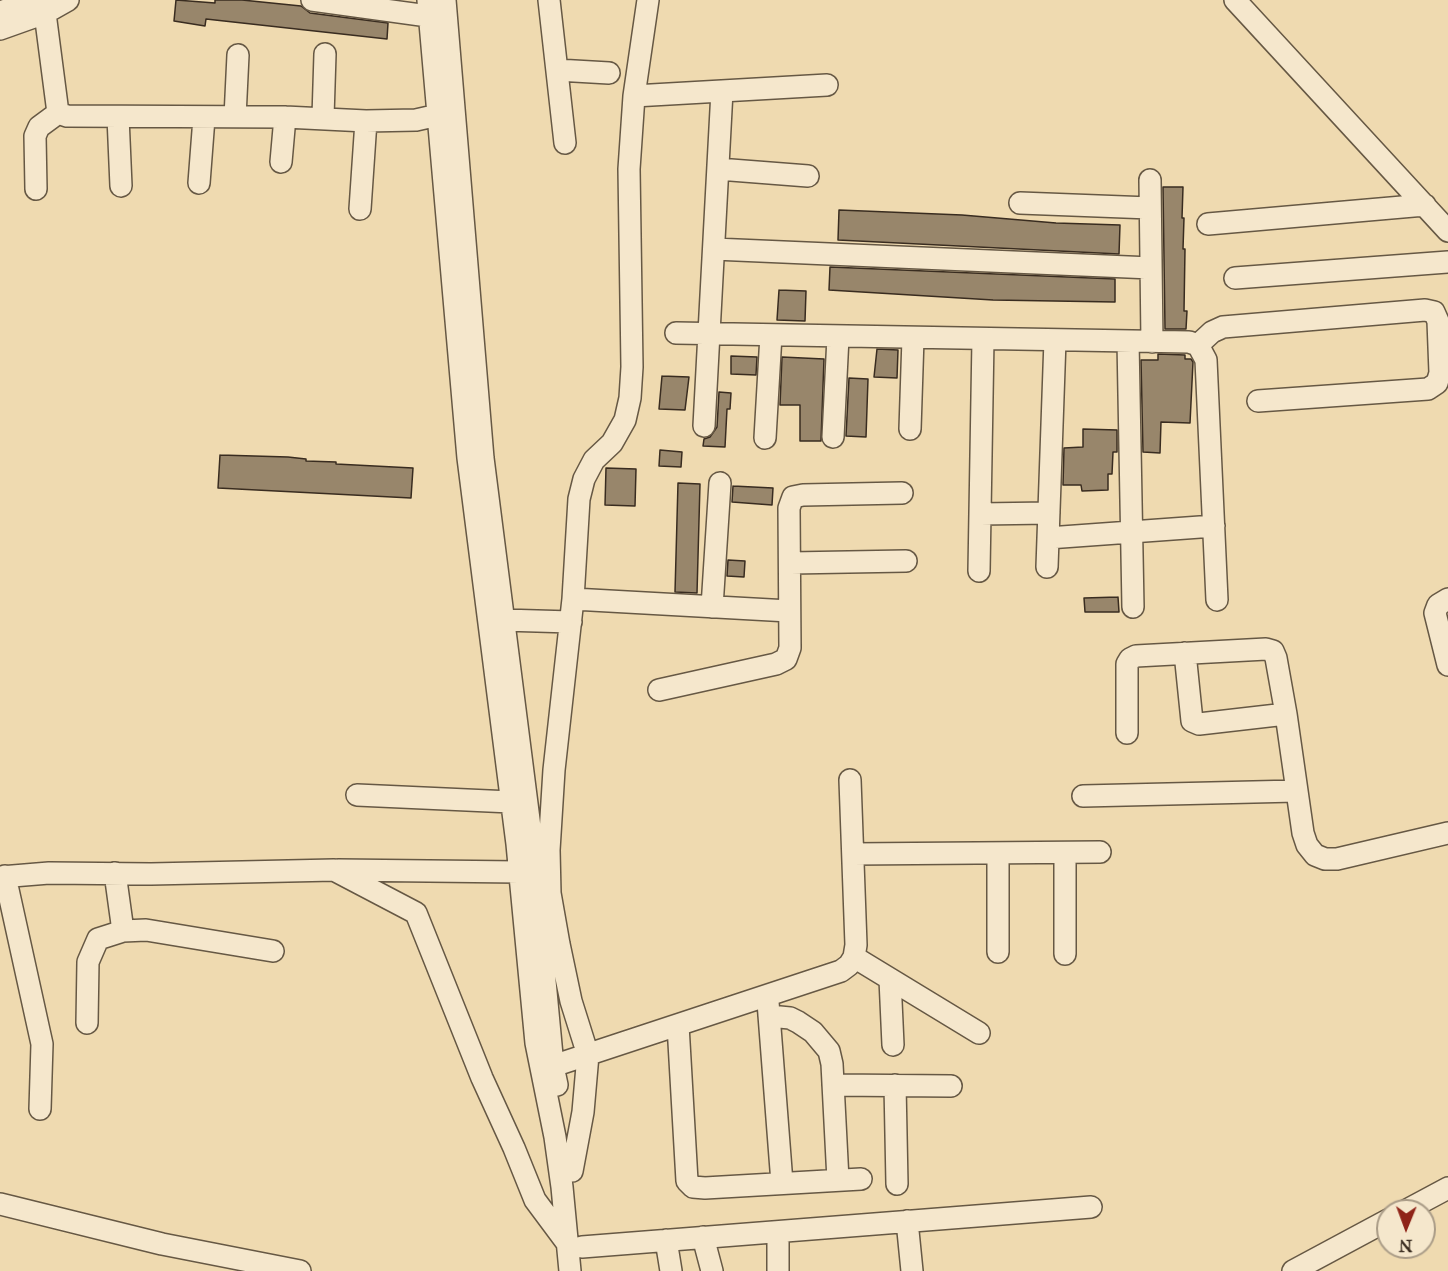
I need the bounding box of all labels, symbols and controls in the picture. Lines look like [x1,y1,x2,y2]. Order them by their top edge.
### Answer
north arrow [1376,1199,1436,1259]
text: N [1399,1236,1413,1255]

